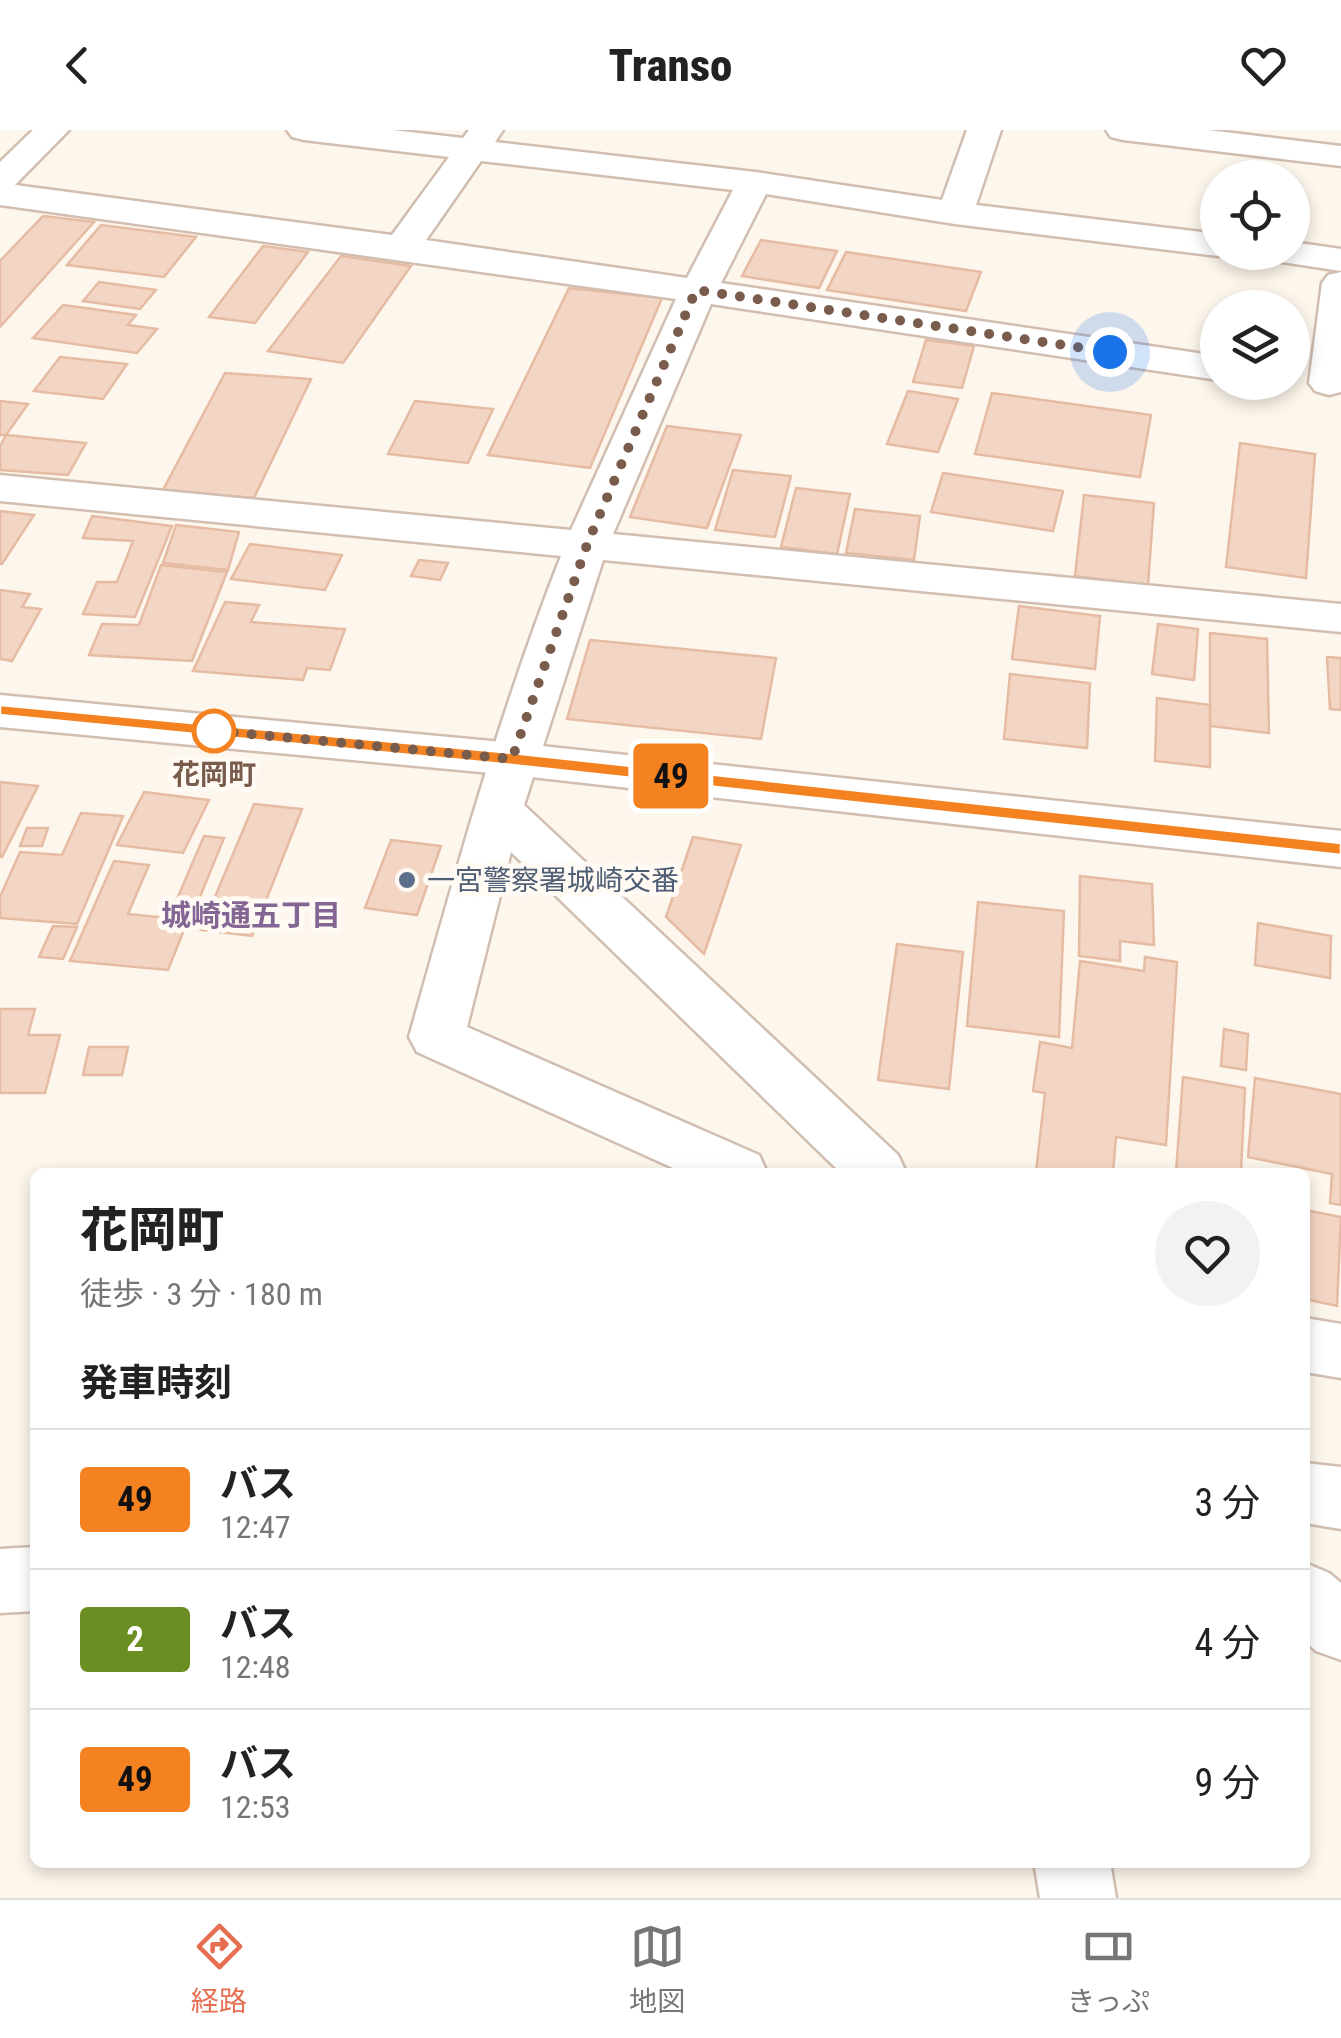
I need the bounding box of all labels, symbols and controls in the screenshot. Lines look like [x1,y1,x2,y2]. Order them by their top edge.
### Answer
icon: back [50,38,105,93]
icon: heart [1236,38,1291,93]
text: Transo [609,39,732,92]
map controls [1200,160,1310,400]
button: locate [1200,160,1310,270]
button: layers [1200,290,1310,400]
your location [1085,327,1135,377]
marker: 花岡町 [193,710,235,752]
line badge: 49 [626,744,716,808]
text: 49 [653,756,689,797]
place label: 花岡町 [172,758,256,791]
place label: 一宮警察署城崎交番 [427,864,679,897]
marker: 一宮警察署城崎交番 [396,869,418,891]
district label: 城崎通五丁目 [161,898,341,933]
button: heart [1155,1201,1260,1306]
text: 花岡町 [80,1202,224,1259]
text: 徒歩 · 3 分 · 180 m [80,1275,323,1313]
text: 発車時刻 [80,1361,232,1405]
text: バス [220,1462,296,1506]
text: 49 [117,1479,153,1520]
text: 3 分 [1195,1481,1260,1525]
text: 12:47 [220,1508,291,1546]
text: バス [220,1602,296,1646]
text: 2 [126,1619,144,1660]
text: 4 分 [1195,1621,1260,1665]
text: 12:48 [220,1648,291,1686]
text: バス [220,1742,296,1786]
text: 49 [117,1759,153,1800]
text: 9 分 [1195,1761,1260,1805]
text: 12:53 [220,1788,291,1826]
tab: 経路 [191,1919,247,2019]
tab: 地図 [629,1919,685,2019]
tab: きっぷ [1067,1919,1150,2019]

